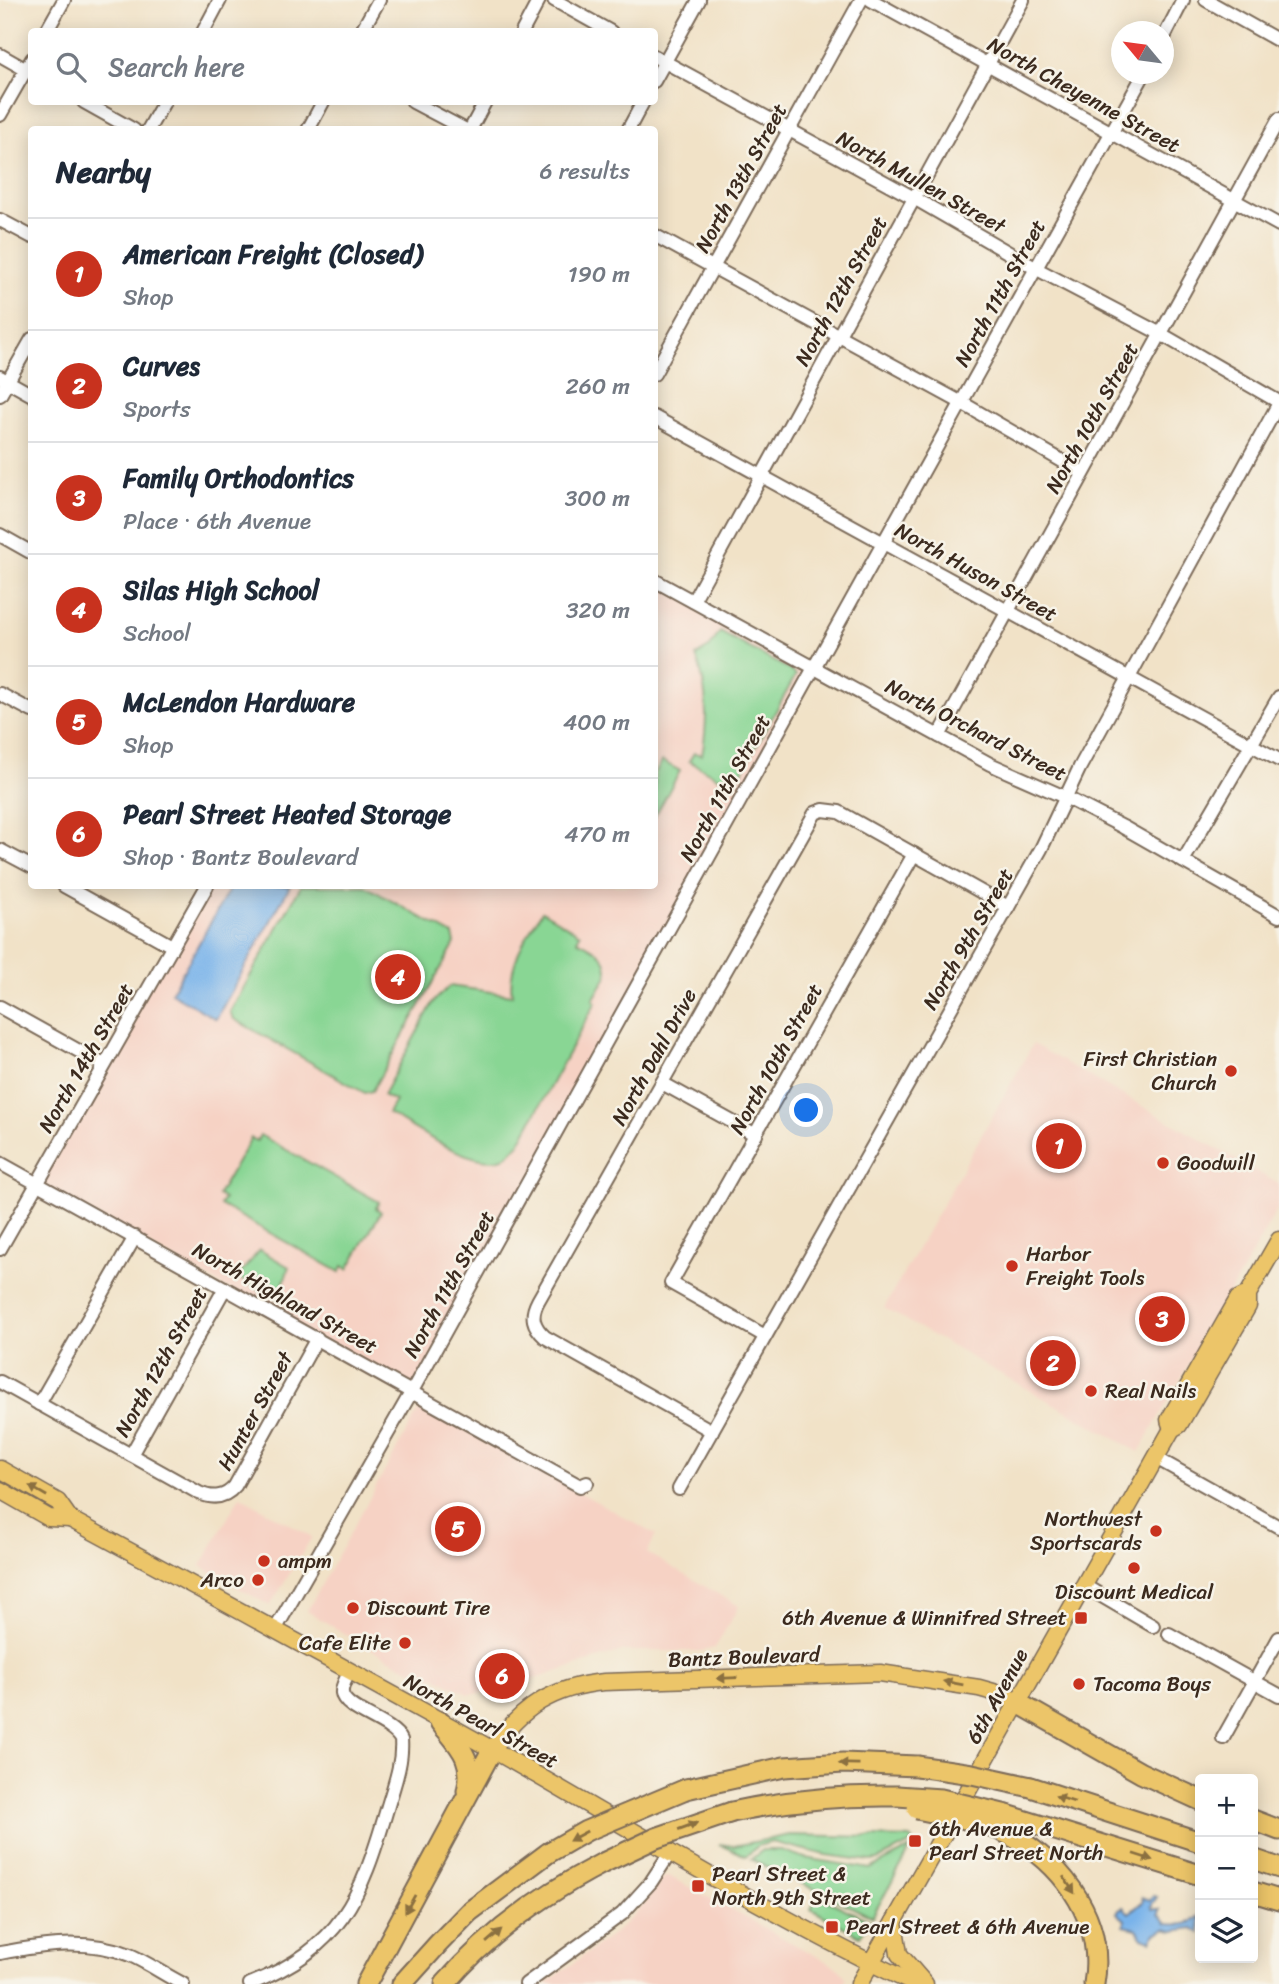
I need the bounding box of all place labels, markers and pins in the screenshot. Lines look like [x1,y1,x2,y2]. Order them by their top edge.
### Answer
pin: 4 [375,951,421,1003]
place label: First Christian Church [1084,1040,1217,1102]
marker: First Christian Church [1223,1063,1239,1079]
pin: 1 [1036,1120,1082,1172]
place label: Goodwill [1177,1144,1256,1182]
marker: Goodwill [1155,1155,1171,1171]
place label: Harbor Freight Tools [1026,1235,1145,1297]
marker: Harbor Freight Tools [1004,1258,1020,1274]
pin: 3 [1139,1293,1185,1345]
pin: 2 [1030,1337,1076,1389]
place label: Real Nails [1105,1372,1197,1410]
marker: Real Nails [1083,1383,1099,1399]
place label: Northwest Sportscards [1030,1500,1144,1562]
pin: 5 [435,1503,481,1555]
marker: Northwest Sportscards [1148,1523,1164,1539]
place label: ampm [278,1542,332,1580]
marker: ampm [256,1553,272,1569]
marker: Discount Medical [1126,1560,1142,1576]
place label: Arco [199,1561,244,1599]
marker: Arco [250,1572,266,1588]
place label: Discount Medical [1055,1573,1214,1611]
place label: Discount Tire [367,1589,491,1627]
place label: 6th Avenue & Winnifred Street [782,1599,1067,1637]
marker: Discount Tire [345,1600,361,1616]
marker: 6th Avenue & Winnifred Street [1073,1610,1089,1626]
place label: Cafe Elite [299,1624,391,1662]
marker: Cafe Elite [397,1635,413,1651]
pin: 6 [479,1650,525,1702]
place label: Tacoma Boys [1093,1665,1211,1703]
marker: Tacoma Boys [1071,1676,1087,1692]
place label: 6th Avenue & Pearl Street North [929,1810,1103,1872]
marker: 6th Avenue & Pearl Street North [907,1833,923,1849]
place label: Pearl Street & North 9th Street [712,1855,871,1917]
marker: Pearl Street & North 9th Street [690,1878,706,1894]
place label: Pearl Street & 6th Avenue [846,1908,1089,1946]
marker: Pearl Street & 6th Avenue [824,1919,840,1935]

